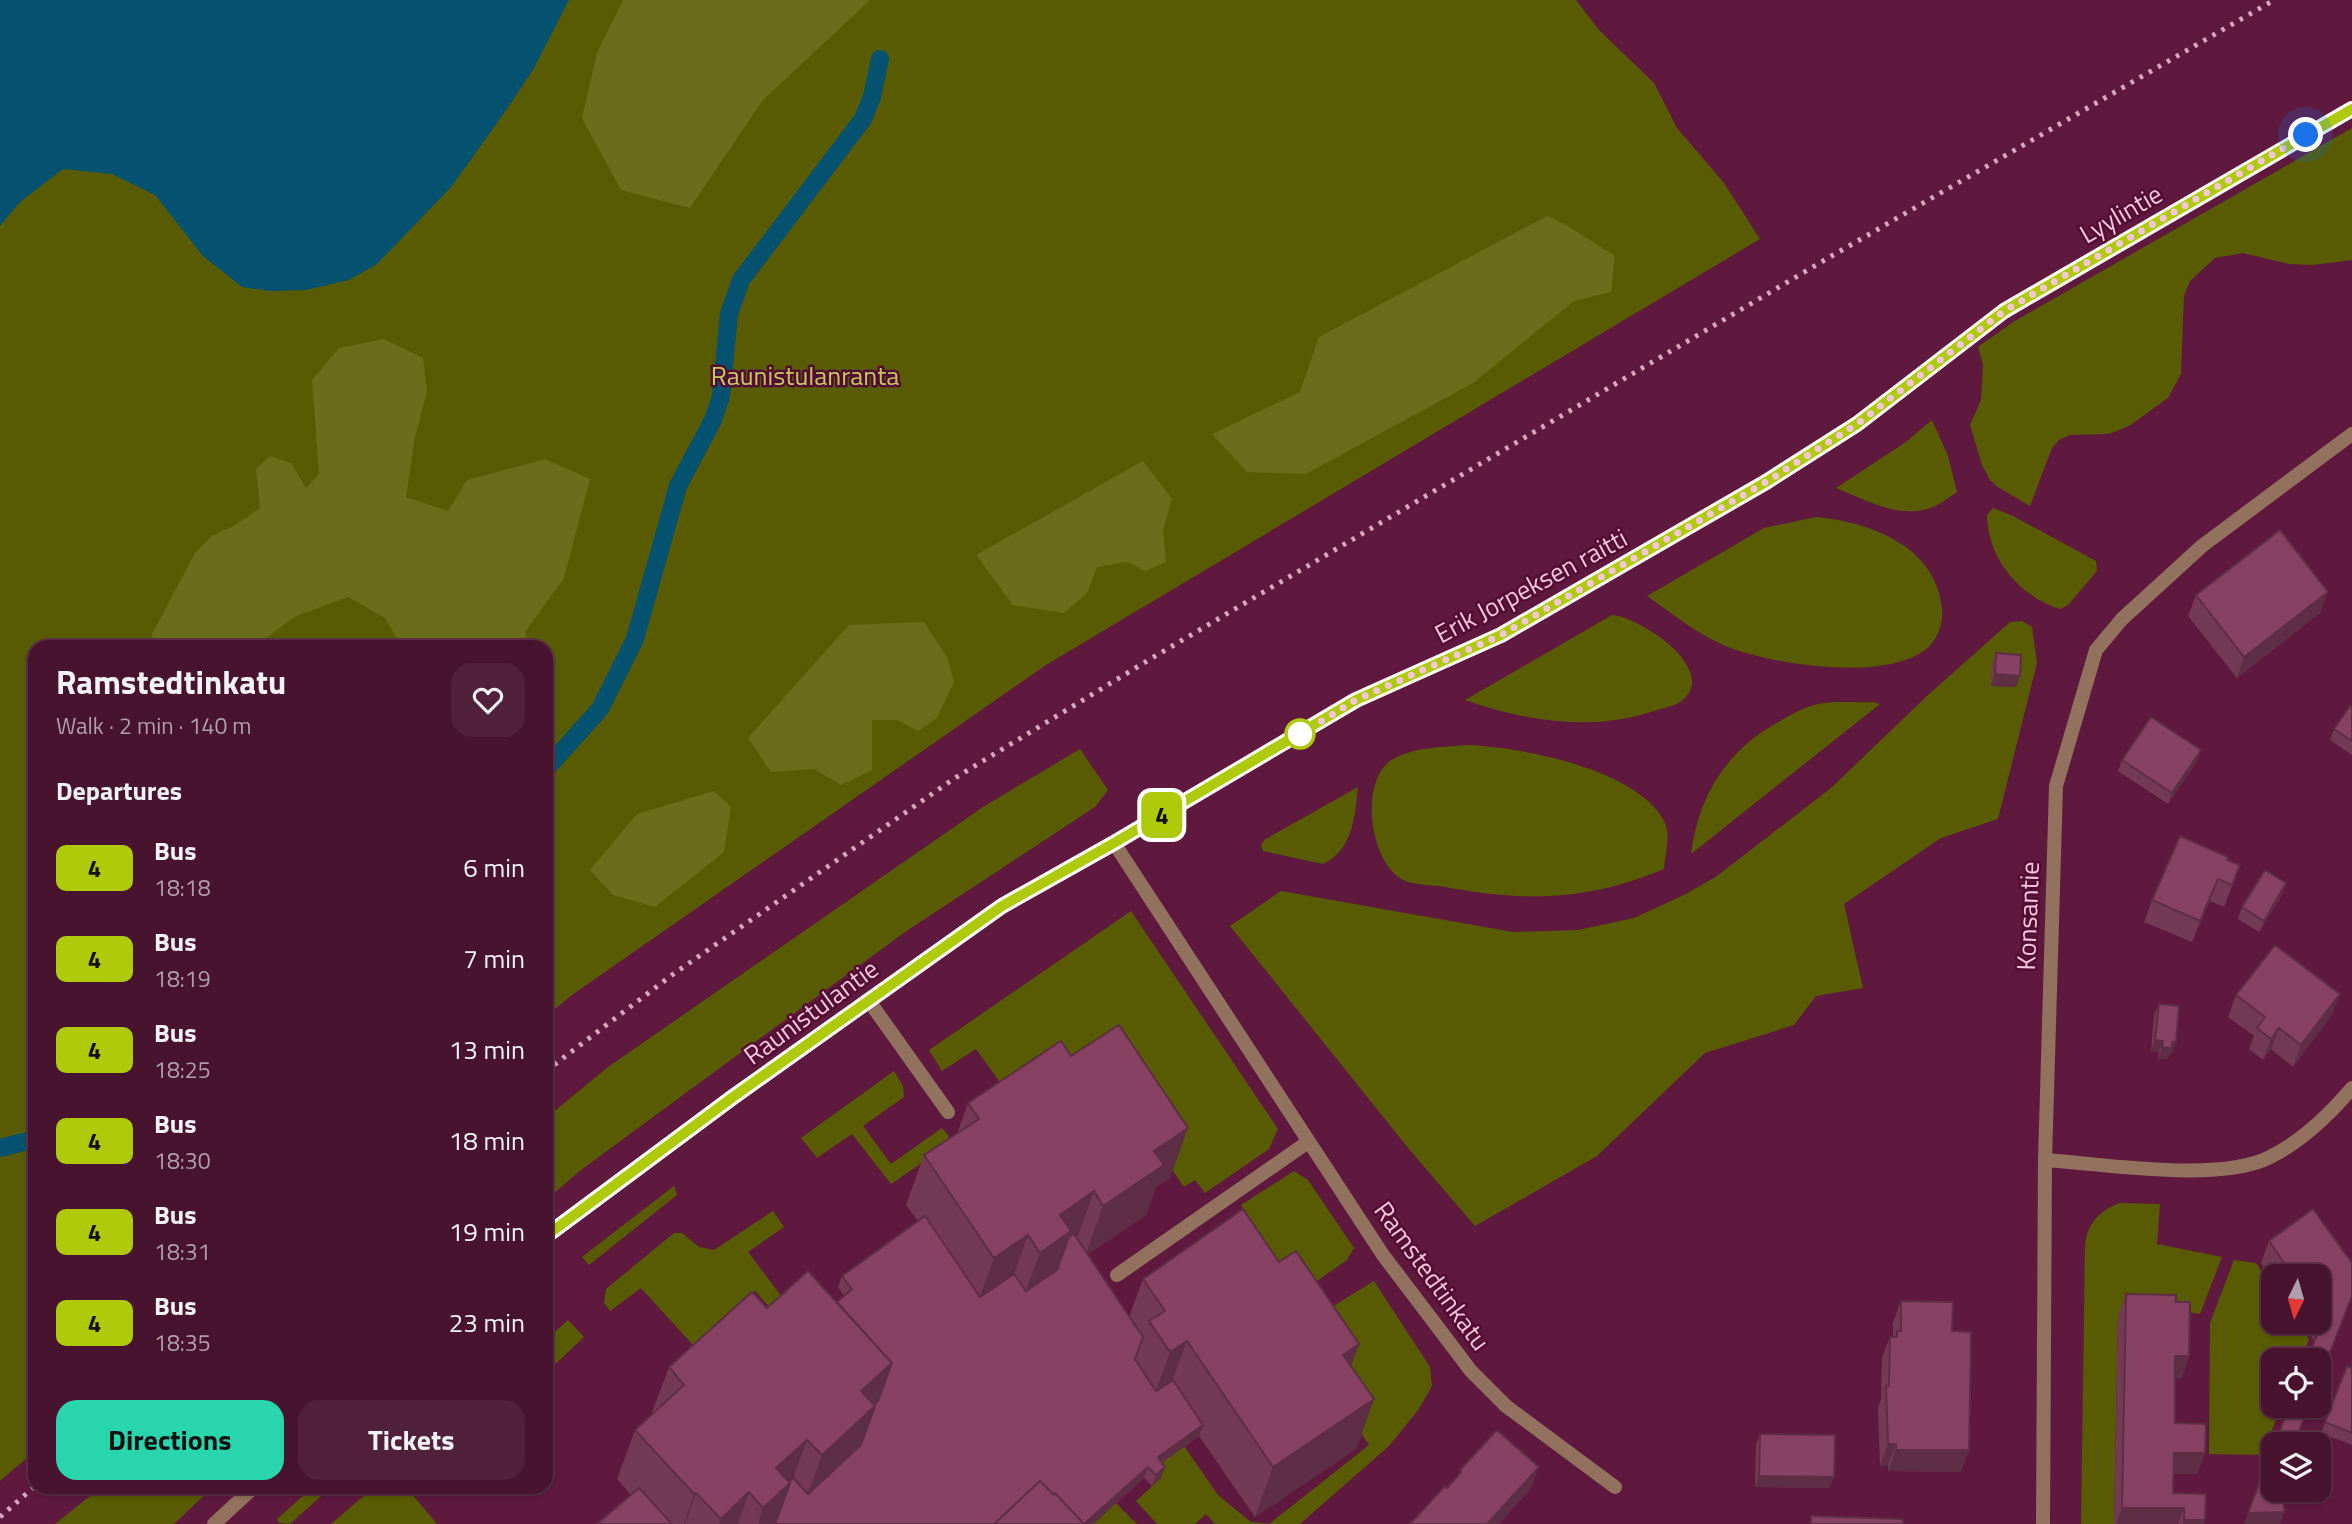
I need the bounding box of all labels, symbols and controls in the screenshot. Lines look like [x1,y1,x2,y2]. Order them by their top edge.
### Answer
your location [2288,117,2323,152]
street label: Lyylintie [2072,174,2169,253]
park label: Raunistulanranta [711,356,899,395]
street label: Erik Jorpeksen raitti [1427,518,1634,653]
text: Ramstedtinkatu [56,657,286,707]
button: heart [451,663,525,737]
text: Walk · 2 min · 140 m [56,708,252,743]
unlabelled marker [1285,719,1315,749]
text: Departures [56,771,182,810]
line badge: 4 [1139,792,1185,838]
text: 4 [1155,797,1169,833]
text: Bus [154,831,196,870]
text: 6 min [463,848,525,887]
text: 4 [88,850,101,886]
street label: Konsantie [2006,861,2049,971]
text: 18:18 [154,870,211,905]
text: Bus [154,922,196,961]
text: 7 min [463,939,525,978]
text: 4 [88,941,101,977]
street label: Raunistulantie [735,949,886,1074]
text: 18:19 [154,961,211,996]
text: Bus [154,1013,196,1052]
text: 13 min [449,1030,525,1069]
text: 4 [88,1032,101,1068]
text: 18:25 [154,1052,211,1087]
text: Bus [154,1104,196,1143]
text: 18 min [449,1121,525,1160]
text: 4 [88,1123,101,1159]
text: 18:30 [154,1143,211,1178]
street label: Ramstedtinkatu [1365,1193,1500,1358]
text: Bus [154,1195,196,1234]
text: 19 min [449,1212,525,1251]
text: 4 [88,1214,101,1250]
text: 18:31 [154,1234,211,1269]
north arrow [2261,1264,2331,1334]
map controls [2261,1264,2331,1502]
text: Bus [154,1286,196,1325]
text: 23 min [449,1303,525,1342]
text: 4 [88,1305,101,1341]
text: 18:35 [154,1325,211,1360]
button: locate [2261,1348,2331,1418]
button: Directions [56,1400,284,1480]
button: Tickets [298,1400,525,1480]
button: layers [2261,1432,2331,1502]

